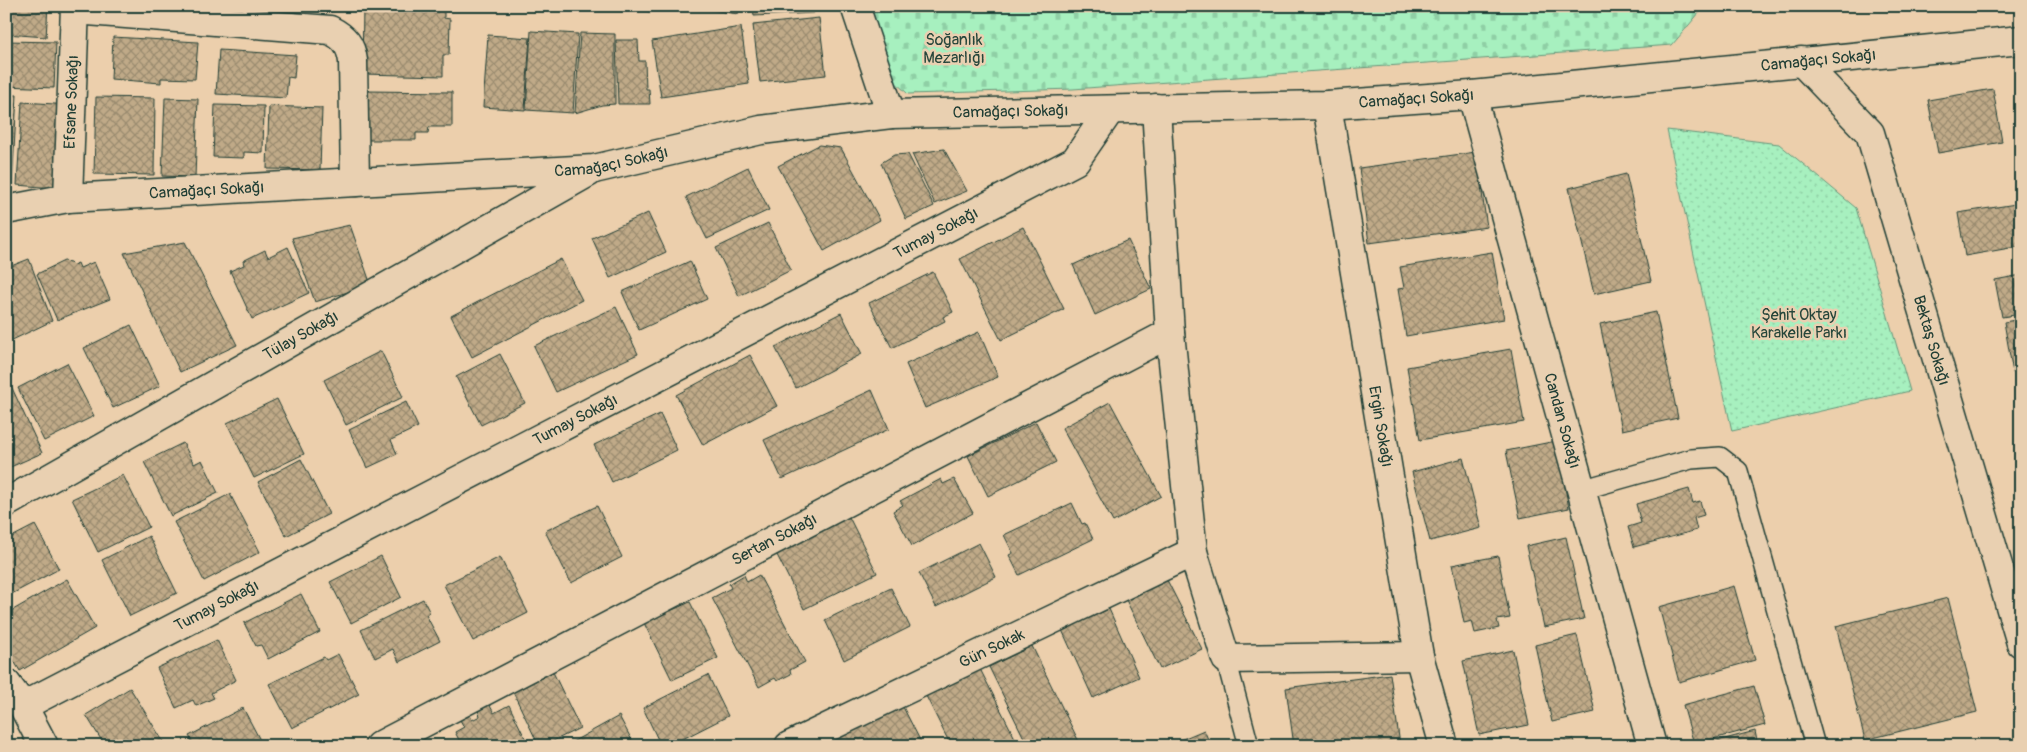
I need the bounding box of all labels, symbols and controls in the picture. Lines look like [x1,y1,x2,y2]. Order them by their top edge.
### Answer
park label: Soğanlık Mezarlığı [923,30,985,68]
street label: Camağaçı Sokağı [1760,45,1877,76]
street label: Efsane Sokağı [60,55,83,149]
street label: Camağaçı Sokağı [1358,85,1475,113]
street label: Camağaçı Sokağı [953,100,1069,123]
street label: Camağaçı Sokağı [554,142,670,181]
street label: Camağaçı Sokağı [148,177,265,204]
street label: Tumay Sokağı [890,203,982,263]
street label: Bektaş Sokağı [1909,293,1954,388]
park label: Şehit Oktay Karakelle Parkı [1751,305,1847,343]
street label: Tülay Sokağı [260,306,342,365]
street label: Candan Sokağı [1539,371,1585,471]
street label: Ergin Sokağı [1364,384,1397,469]
street label: Tumay Sokağı [530,390,621,450]
street label: Sertan Sokağı [728,509,820,570]
street label: Tumay Sokağı [171,576,262,636]
street label: Gün Sokak [956,624,1028,673]

